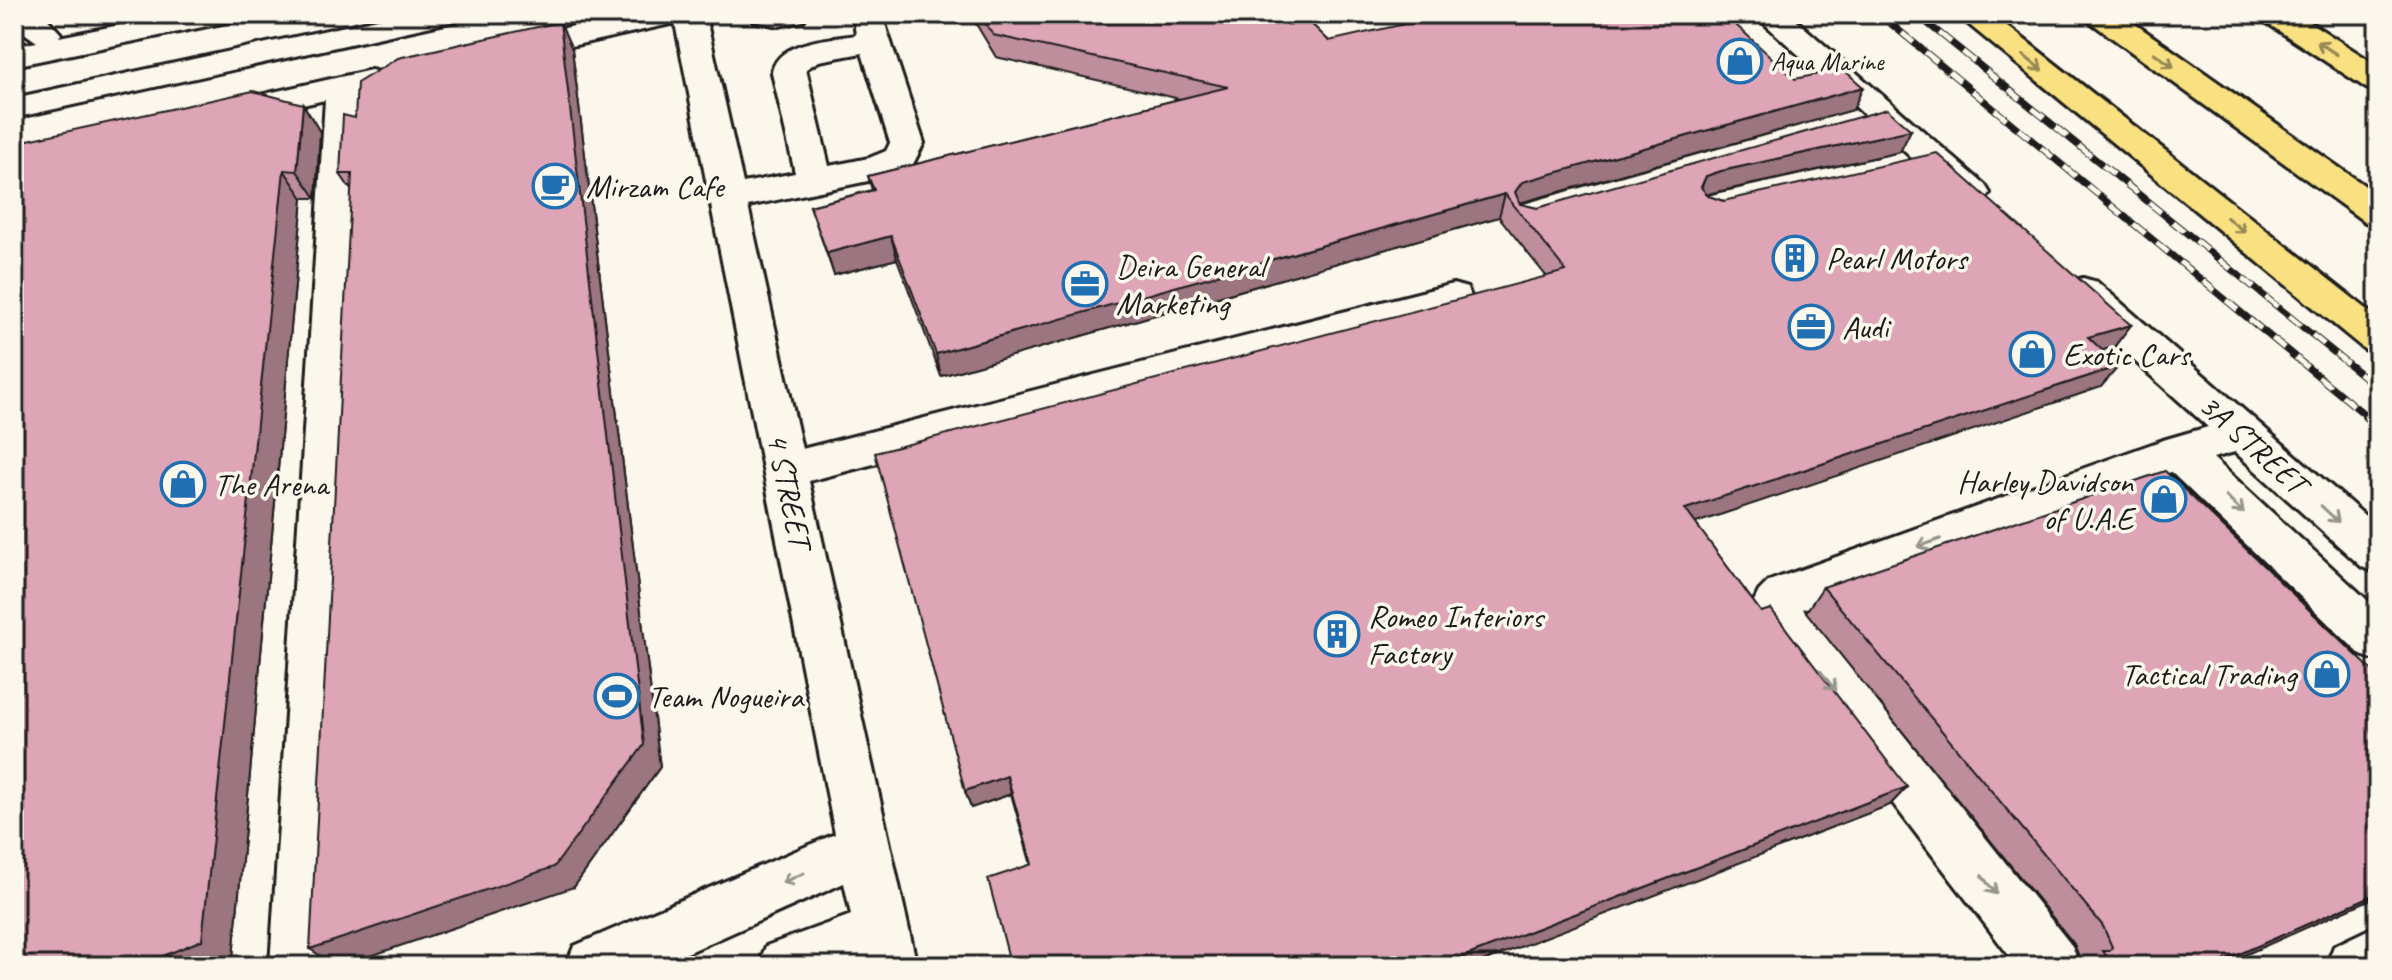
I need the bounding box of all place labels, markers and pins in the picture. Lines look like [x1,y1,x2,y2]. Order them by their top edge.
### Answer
shop icon: Aqua Marine [1716,37,1764,85]
place label: Aqua Marine [1771,45,1885,78]
cafe icon: Mirzam Cafe [531,162,579,210]
place label: Mirzam Cafe [586,166,726,207]
building icon: Pearl Motors [1771,234,1819,282]
place label: Pearl Motors [1826,238,1969,279]
place label: Deira General Marketing [1116,246,1270,324]
office icon: Deira General Marketing [1061,260,1109,308]
office icon: Audi [1787,303,1835,351]
place label: Audi [1842,307,1892,348]
shop icon: Exotic Cars [2008,330,2056,378]
place label: Exotic Cars [2063,334,2192,375]
shop icon: The Arena [159,460,207,508]
place label: Harley Davidson of U.A.E [1957,461,2137,539]
place label: The Arena [214,464,331,505]
shop icon: Harley Davidson of U.A.E [2140,475,2188,523]
place label: Romeo Interiors Factory [1368,596,1546,674]
building icon: Romeo Interiors Factory [1313,610,1361,658]
shop icon: Tactical Trading [2303,650,2351,698]
place label: Tactical Trading [2121,654,2299,695]
sports icon: Team Nogueira [593,672,641,720]
place label: Team Nogueira [648,676,805,717]

